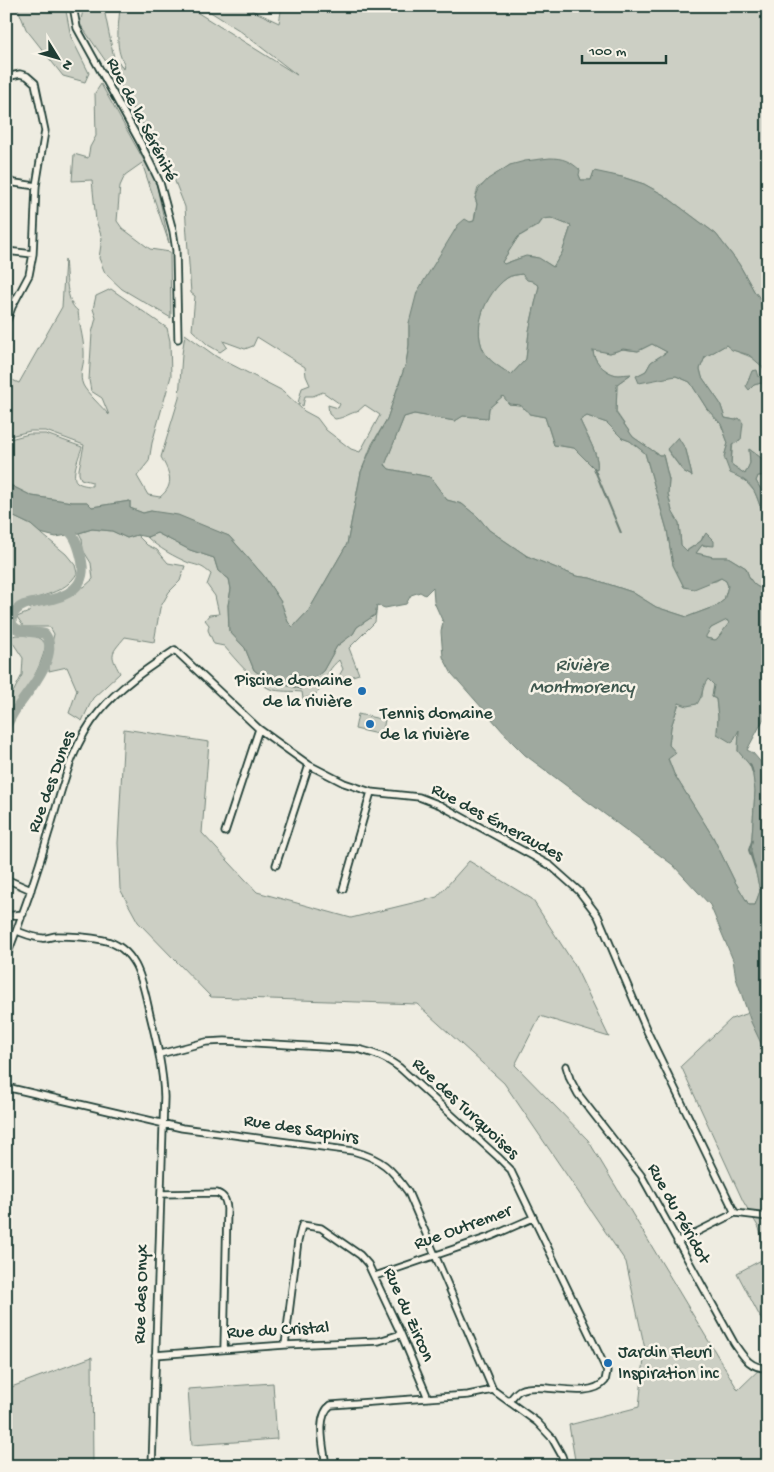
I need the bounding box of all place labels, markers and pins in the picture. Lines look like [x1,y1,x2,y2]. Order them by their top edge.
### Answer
place label: Piscine domaine de la rivière [234,671,353,713]
marker: Piscine domaine de la rivière [356,685,368,697]
place label: Tennis domaine de la rivière [379,704,493,746]
marker: Tennis domaine de la rivière [364,718,376,730]
place label: Jardin Fleuri Inspiration inc [618,1343,719,1385]
marker: Jardin Fleuri Inspiration inc [602,1357,614,1369]

